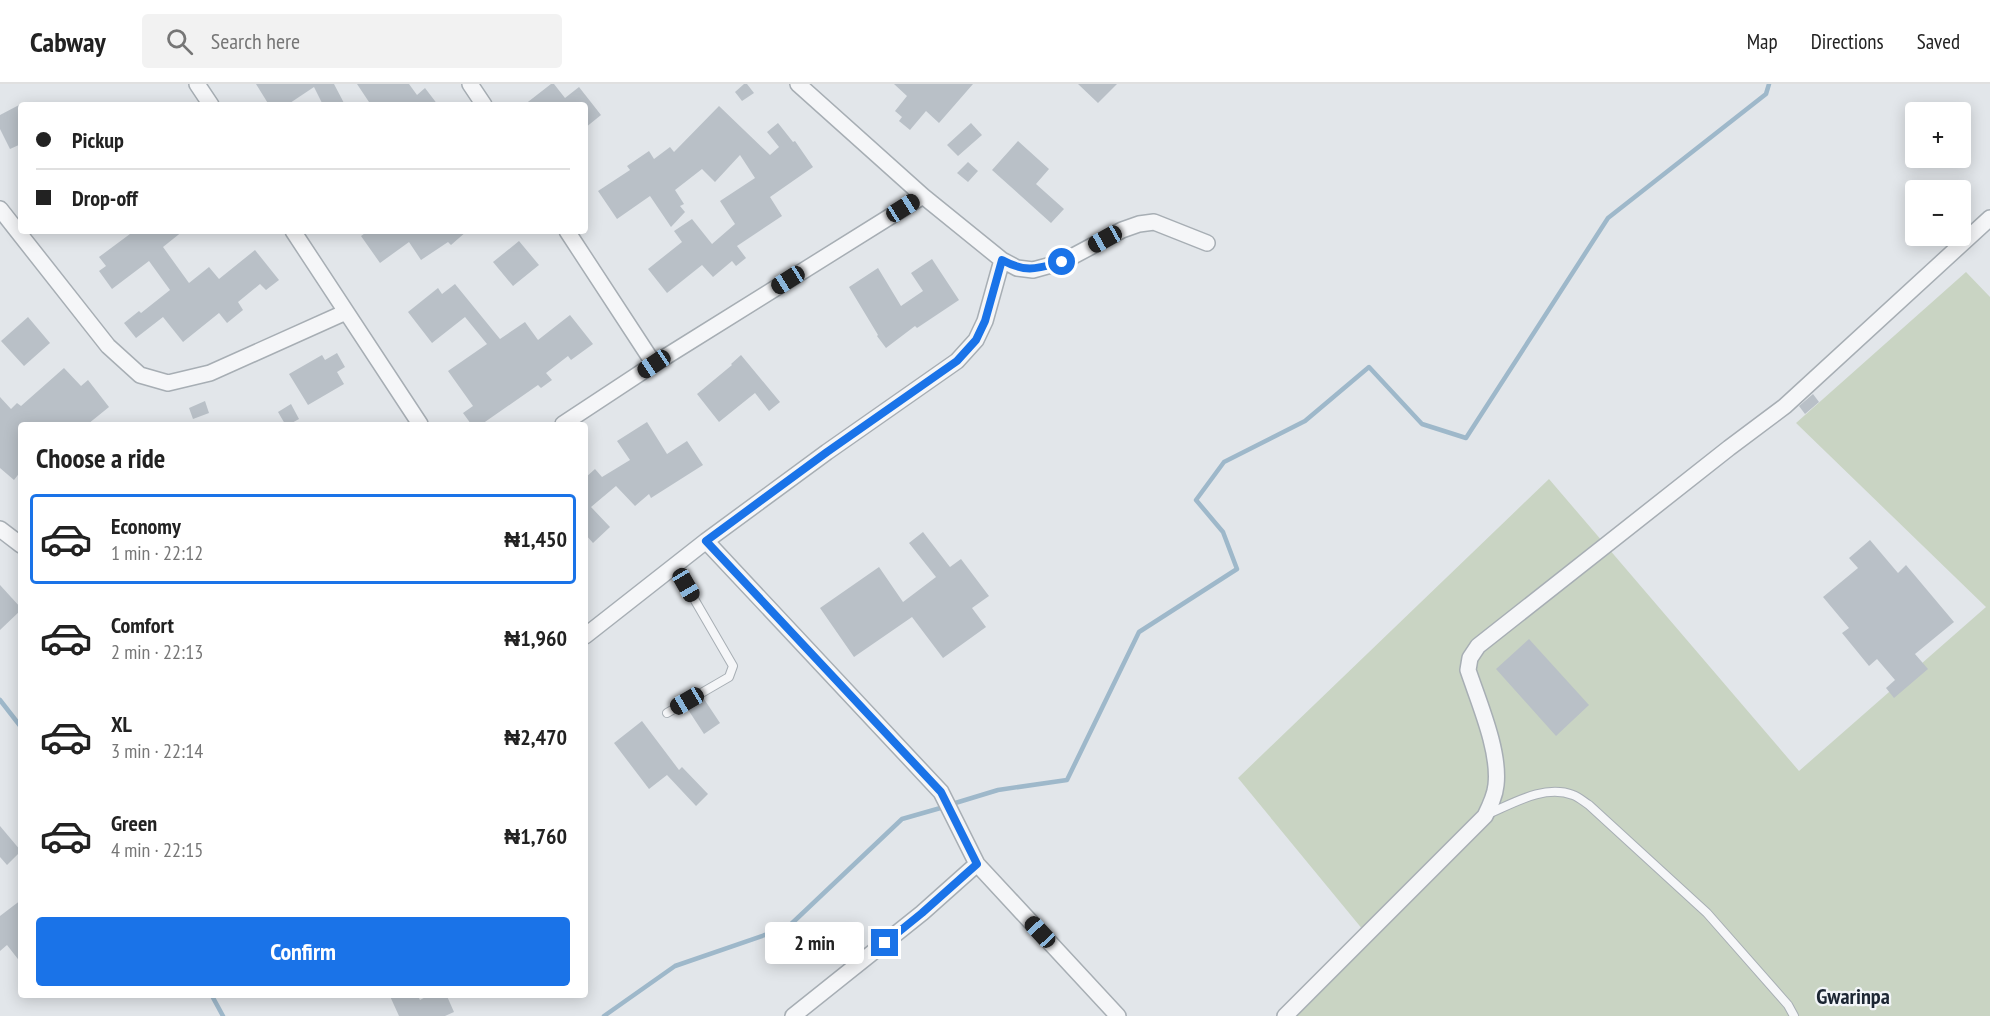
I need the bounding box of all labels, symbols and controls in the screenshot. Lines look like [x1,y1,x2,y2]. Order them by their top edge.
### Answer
search box [142,14,562,68]
text: Cabway [30,23,106,60]
icon: search [163,25,196,58]
text: Search here [211,27,300,55]
text: Map [1747,28,1778,55]
text: Directions [1811,28,1884,55]
text: Saved [1917,28,1960,55]
map controls [1905,102,1971,246]
button: + [1905,102,1971,168]
text: Pickup [72,126,124,154]
button: − [1905,180,1971,246]
text: Drop-off [72,184,138,212]
car [883,191,923,225]
car [1085,222,1125,256]
route start [1048,248,1075,275]
car [768,263,808,297]
car [634,346,674,382]
text: Choose a ride [36,441,165,475]
icon: car [39,512,93,566]
text: Economy [111,512,181,540]
text: ₦1,450 [504,525,567,553]
text: 1 min · 22:12 [111,540,203,566]
car [669,565,703,605]
icon: car [39,611,93,665]
text: Comfort [111,611,174,639]
text: ₦1,960 [504,624,567,652]
text: 2 min · 22:13 [111,639,203,665]
car [667,684,707,718]
icon: car [39,710,93,764]
text: XL [111,710,132,738]
text: ₦2,470 [504,723,567,751]
text: 3 min · 22:14 [111,738,203,764]
icon: car [39,809,93,863]
text: Green [111,809,157,837]
text: ₦1,760 [504,822,567,850]
text: 4 min · 22:15 [111,837,203,863]
car [1021,913,1059,951]
button: Confirm [36,917,570,986]
callout: 2 min [765,922,864,964]
route end [871,929,898,956]
text: 2 min [794,930,835,956]
district label: Gwarinpa [1816,982,1890,1010]

